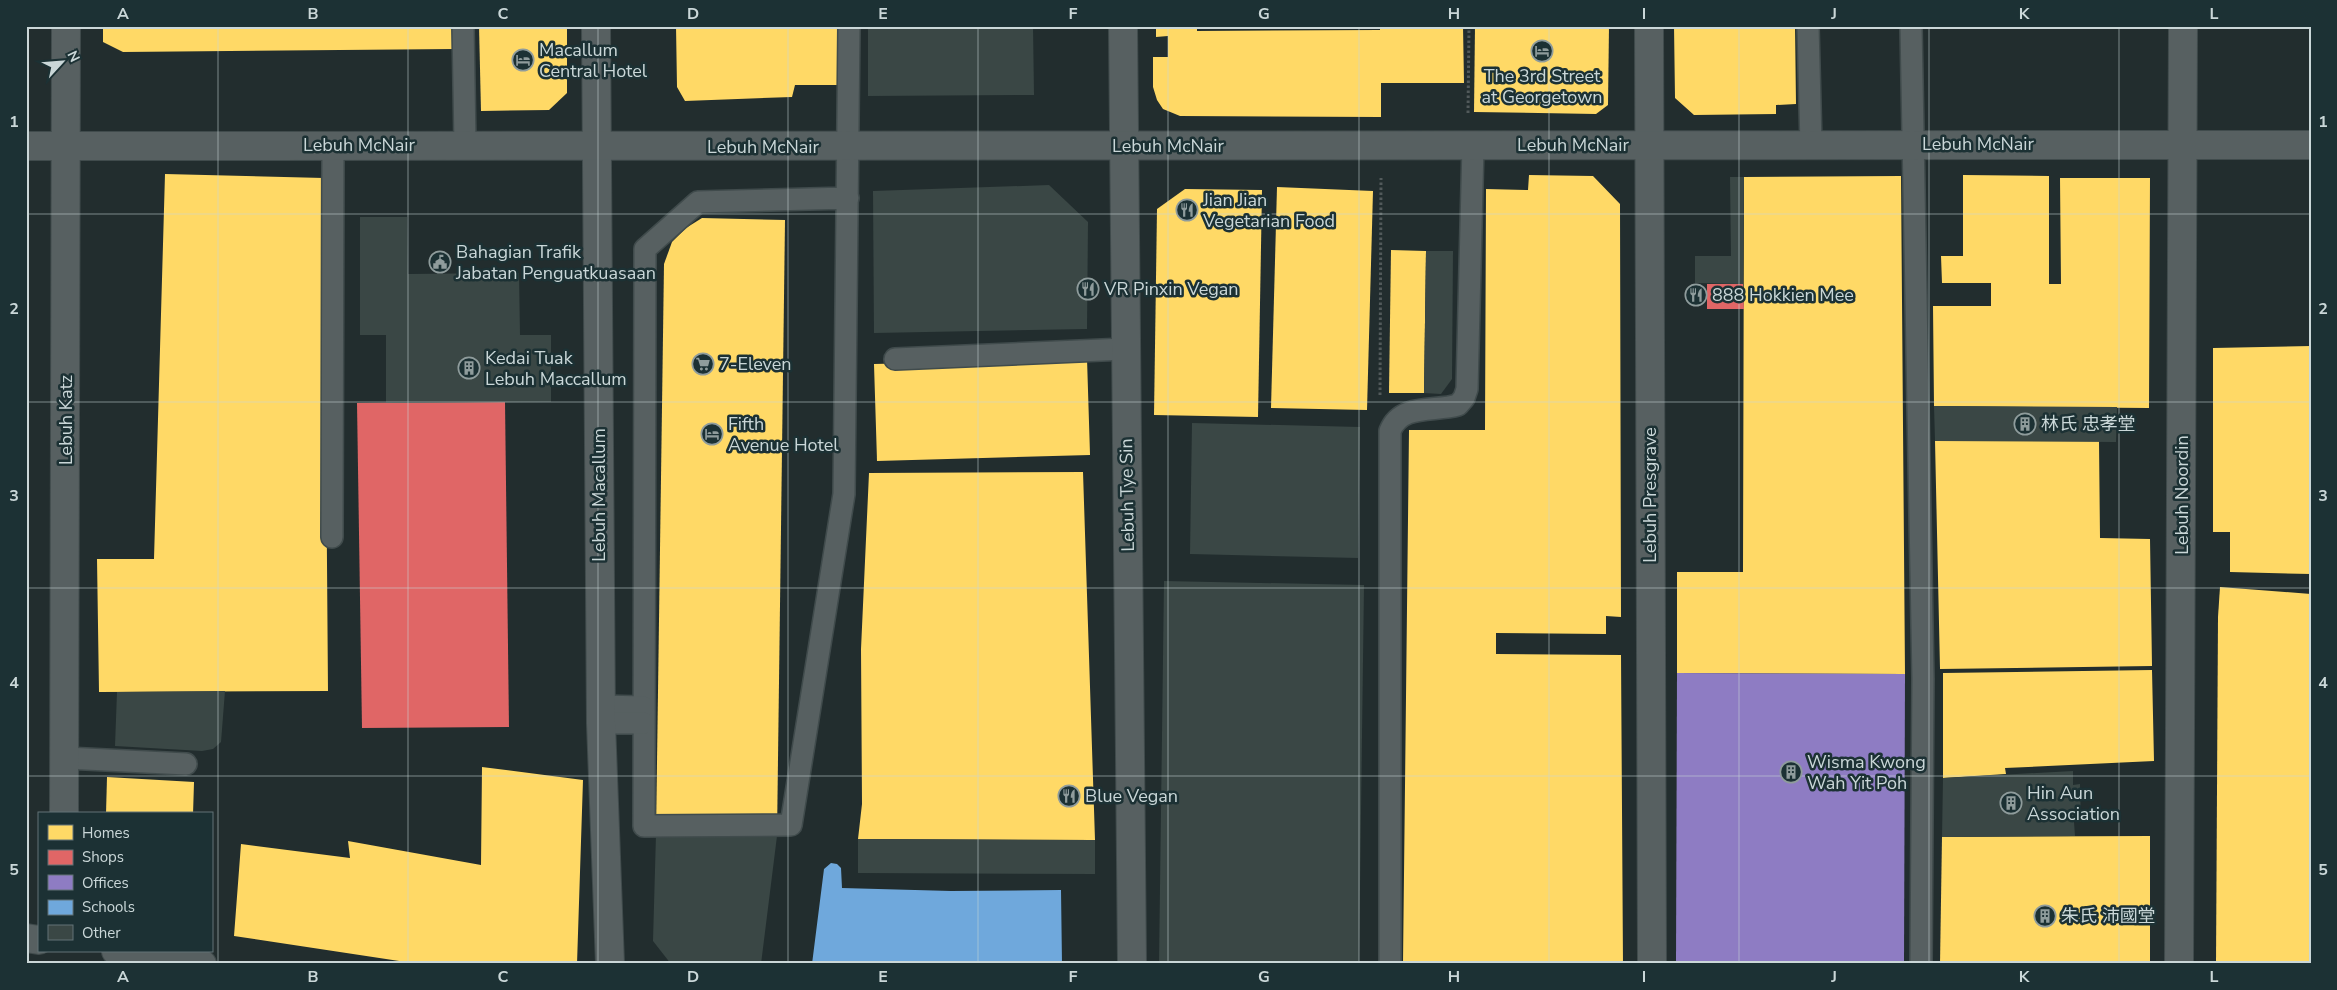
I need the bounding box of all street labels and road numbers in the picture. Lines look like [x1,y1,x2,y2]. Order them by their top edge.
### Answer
street label: Lebuh McNair [1922,132,2035,156]
street label: Lebuh McNair [303,133,416,157]
street label: Lebuh McNair [1517,133,1630,157]
street label: Lebuh McNair [1112,134,1225,158]
street label: Lebuh McNair [707,135,820,159]
street label: Lebuh Katz [54,375,78,465]
street label: Lebuh Presgrave [1638,427,1662,563]
street label: Lebuh Macallum [587,428,611,562]
street label: Lebuh Noordin [2170,435,2194,555]
street label: Lebuh Tye Sin [1114,438,1140,552]

